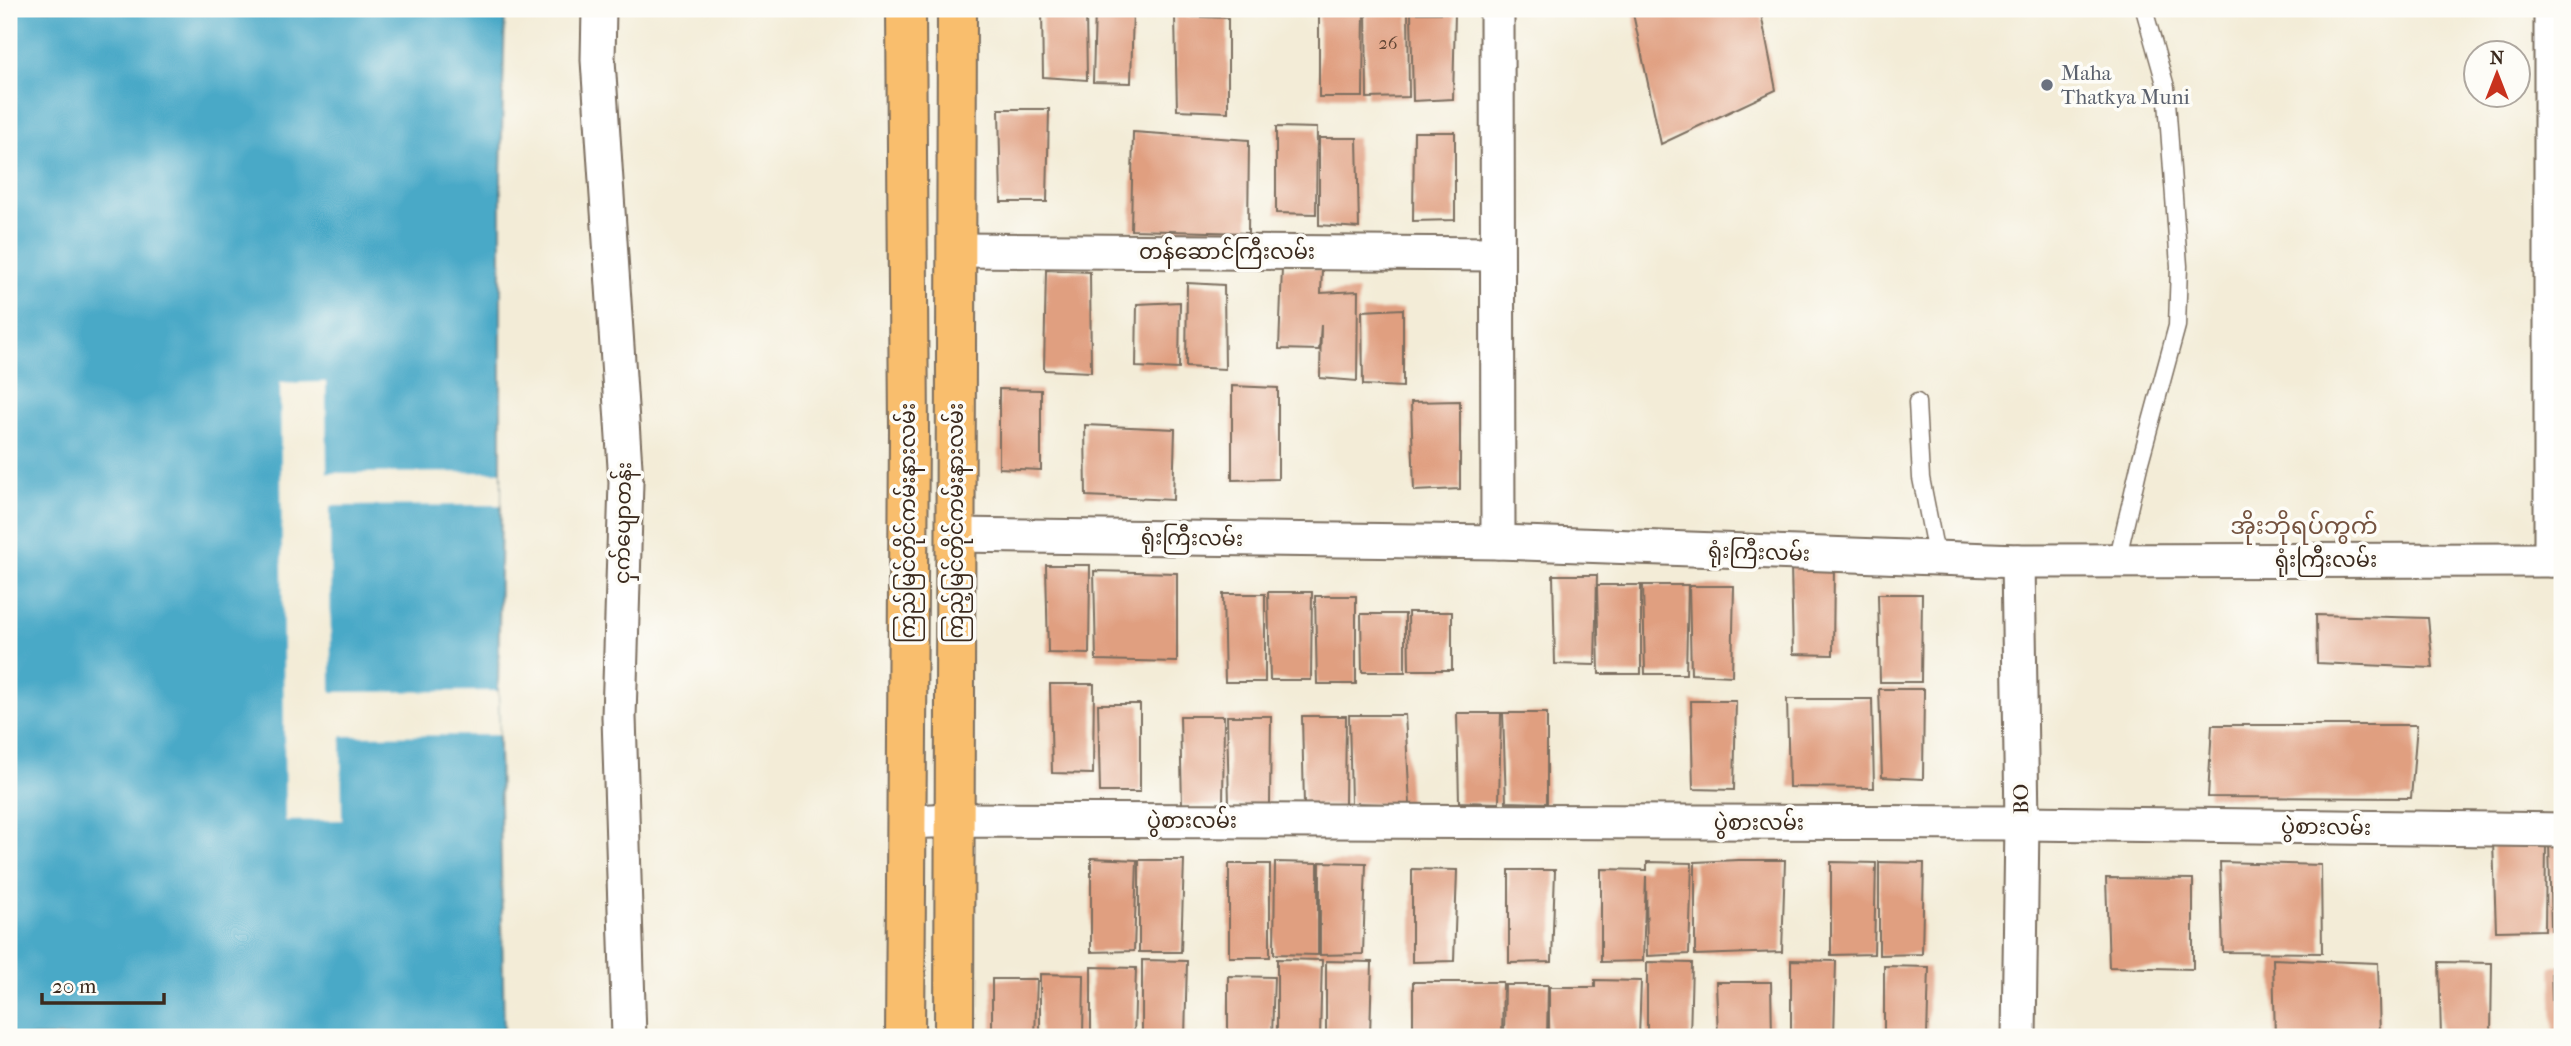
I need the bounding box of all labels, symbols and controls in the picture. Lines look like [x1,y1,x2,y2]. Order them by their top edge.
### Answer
house number: 26 [1378,33,1398,54]
north arrow [2462,38,2532,108]
text: N [2490,47,2505,69]
place label: Maha Thatkya Muni [2061,61,2190,109]
marker: Maha Thatkya Muni [2039,77,2055,93]
street label: တန်ဆောင်ကြီးလမ်း [1139,236,1315,269]
street label: ကြည်မြင်တိုင်ကမ်းနားလမ်း [892,403,925,643]
street label: ကြည့်မြင်တိုင်ကမ်းနားလမ်း [940,403,973,643]
street label: ငှက်ပျောတန်း [606,462,642,584]
district label: အိုးဘိုရပ်ကွက် [2230,510,2378,545]
street label: ရုံးကြီးလမ်း [1141,521,1243,556]
street label: ရုံးကြီးလမ်း [1707,534,1811,571]
street label: ရုံးကြီးလမ်း [2275,544,2377,577]
street label: BO [2009,784,2033,814]
street label: ပွဲစားလမ်း [1147,805,1237,837]
street label: ပွဲစားလမ်း [1714,807,1804,839]
street label: ပွဲစားလမ်း [2281,810,2371,844]
scale bar [42,962,164,1006]
text: 20 m [52,974,97,998]

